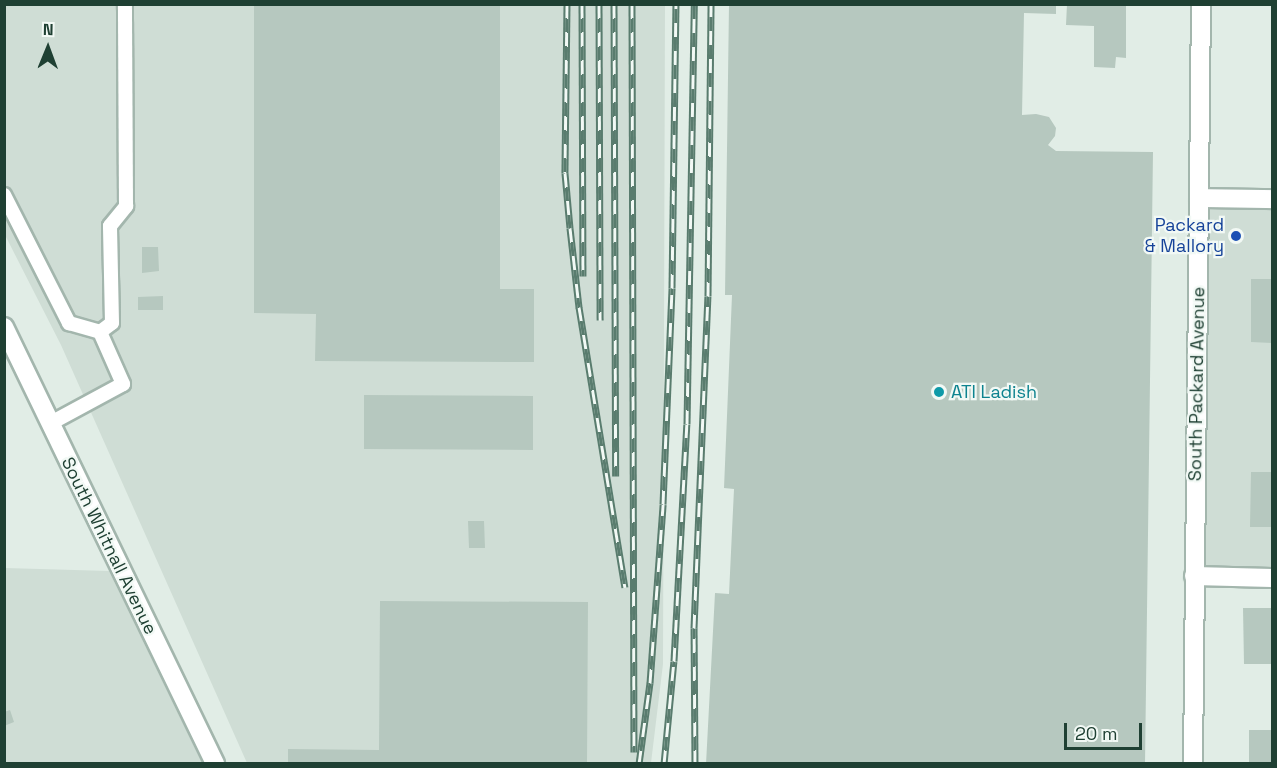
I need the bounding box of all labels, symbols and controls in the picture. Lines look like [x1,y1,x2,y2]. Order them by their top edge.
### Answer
north arrow [18,18,78,78]
text: N [43,19,54,40]
place label: Packard & Mallory [1145,215,1224,258]
marker: Packard & Mallory [1229,229,1243,243]
street label: South Packard Avenue [1185,286,1209,482]
place label: ATI Ladish [951,381,1037,403]
marker: ATI Ladish [932,385,946,399]
street label: South Whitnall Avenue [57,454,161,638]
scale bar [1067,711,1145,749]
text: 20 m [1075,722,1118,745]

